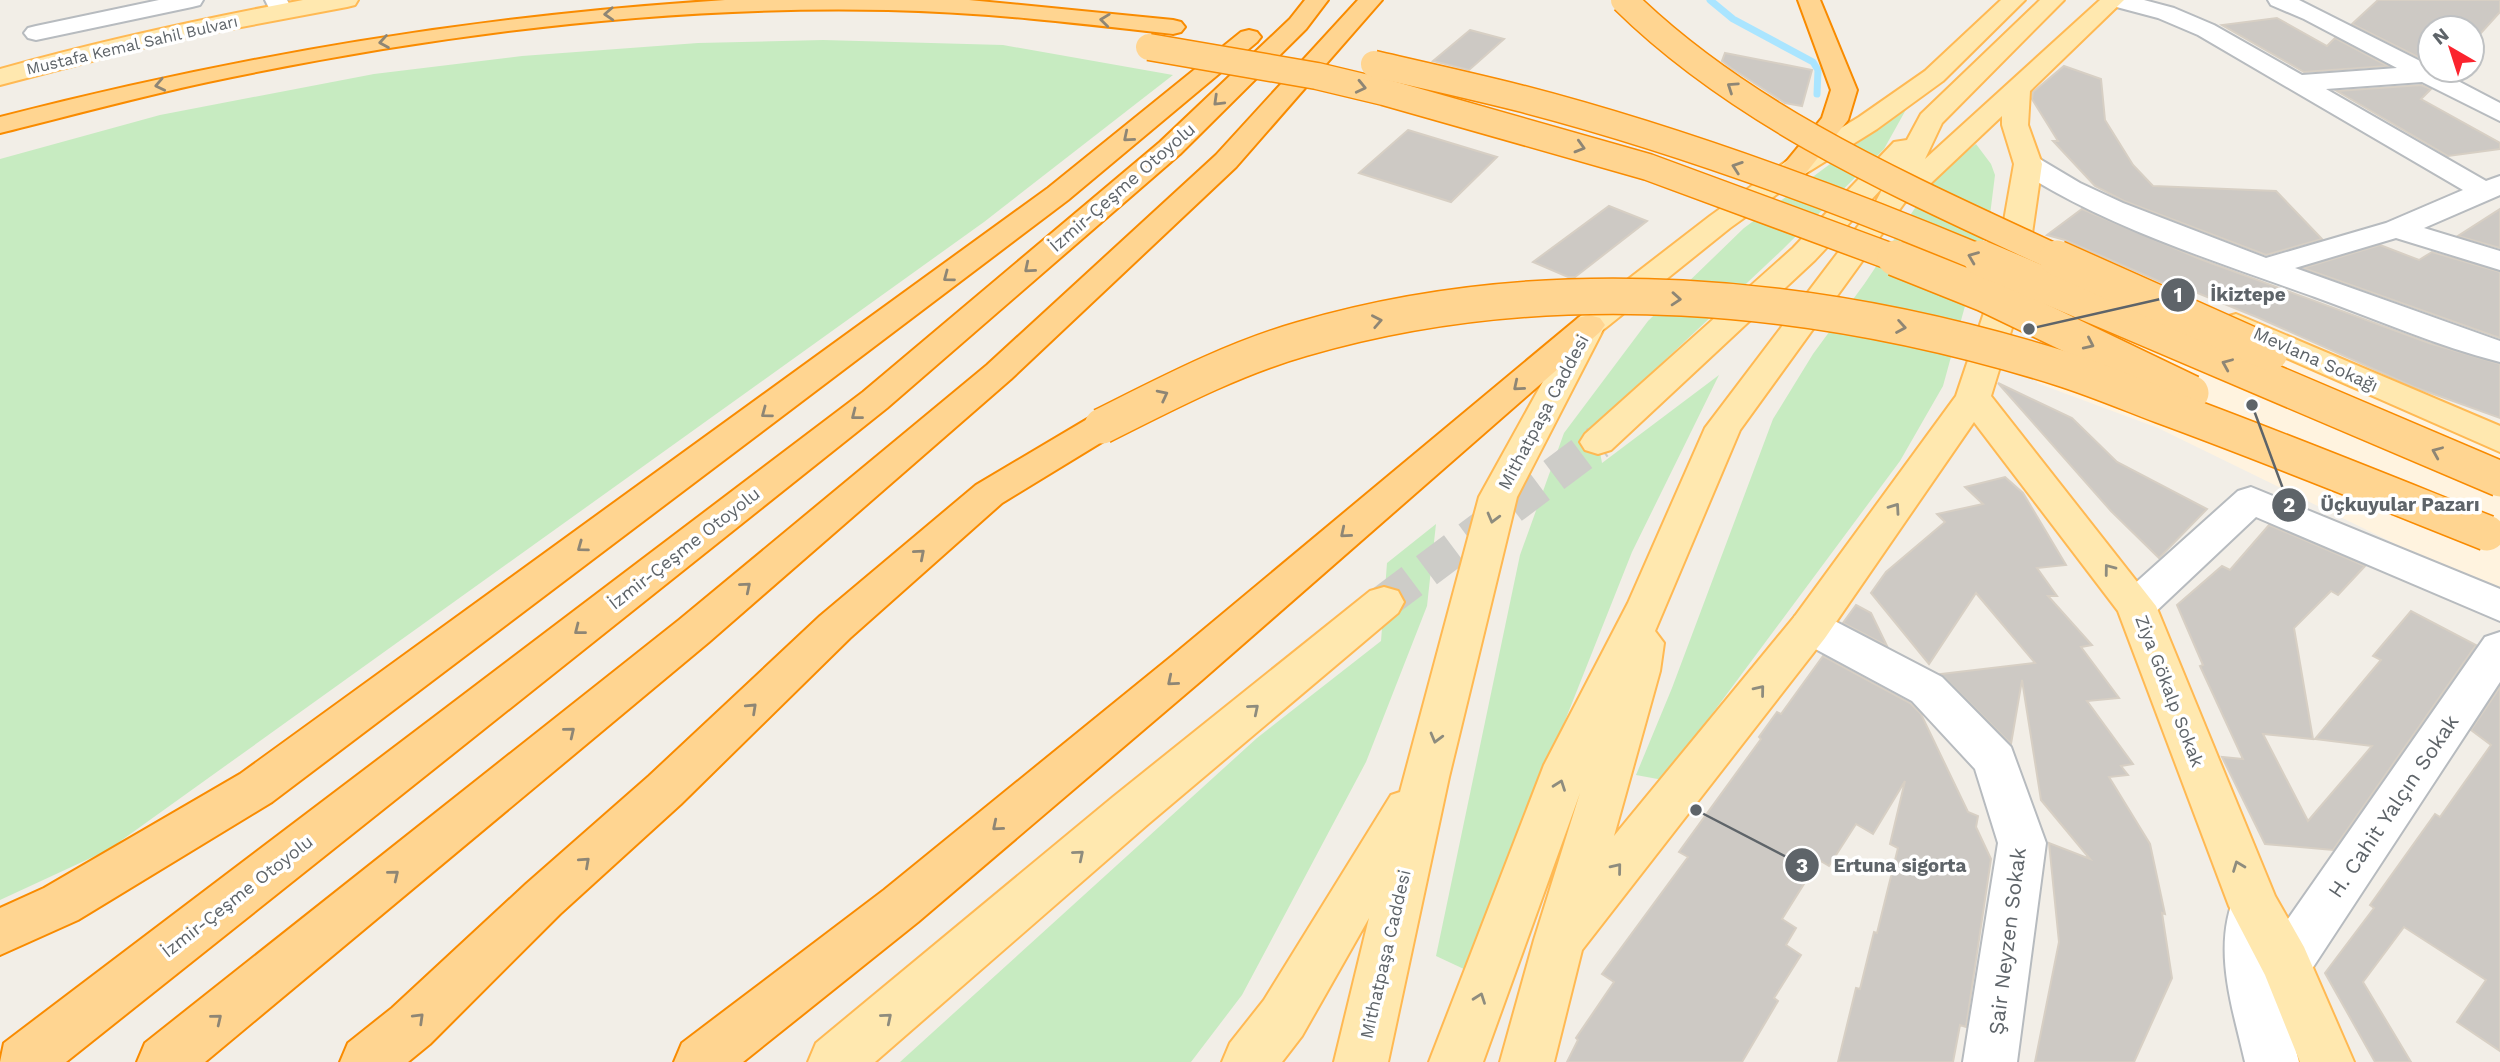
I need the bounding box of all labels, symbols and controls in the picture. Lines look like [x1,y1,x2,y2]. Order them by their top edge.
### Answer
one-way arrow [604,6,615,21]
street label: Mustafa Kemal Sahil Bulvarı [24,11,240,79]
one-way arrow [1100,12,1111,27]
north arrow [2416,14,2486,84]
text: N [2428,23,2453,50]
one-way arrow [378,34,390,49]
one-way arrow [154,76,166,91]
one-way arrow [1355,78,1367,93]
one-way arrow [1726,83,1739,96]
one-way arrow [1213,93,1226,106]
street label: İzmir-Çeşme Otoyolu [1045,118,1199,256]
one-way arrow [1123,129,1136,141]
one-way arrow [1574,138,1586,153]
one-way arrow [1732,161,1744,175]
one-way arrow [1967,251,1979,265]
one-way arrow [1025,260,1038,272]
one-way arrow [943,268,956,281]
callout: İkiztepe [2161,275,2299,315]
text: 1 [2173,282,2183,307]
text: İkiztepe [2210,283,2286,306]
one-way arrow [1671,291,1682,306]
one-way arrow [1371,314,1383,329]
one-way arrow [1895,318,1907,333]
street label: Mevlana Sokağı [2250,322,2382,396]
street label: Mithatpaşa Caddesi [1493,331,1593,493]
one-way arrow [2082,336,2094,350]
one-way arrow [2222,358,2235,372]
one-way arrow [1513,378,1526,390]
one-way arrow [1156,390,1168,404]
one-way arrow [761,404,774,417]
one-way arrow [851,406,863,419]
one-way arrow [2432,447,2444,461]
street label: İzmir-Çeşme Otoyolu [604,482,764,614]
callout: Üçkuyular Pazarı [2272,485,2494,525]
text: 2 [2283,492,2295,517]
text: Üçkuyular Pazarı [2320,493,2480,516]
one-way arrow [1887,503,1899,516]
one-way arrow [1487,512,1501,524]
one-way arrow [1340,525,1353,537]
one-way arrow [577,539,590,551]
one-way arrow [912,550,925,562]
one-way arrow [2104,565,2117,577]
one-way arrow [737,583,750,595]
street label: Ziya Gökalp Sokak [2131,612,2209,770]
one-way arrow [575,621,587,634]
one-way arrow [1167,673,1180,685]
one-way arrow [1751,686,1764,698]
one-way arrow [744,703,757,716]
one-way arrow [1246,705,1259,717]
street label: H. Cahit Yalçın Sokak [2322,710,2464,902]
one-way arrow [563,727,575,740]
one-way arrow [1430,732,1444,744]
one-way arrow [1552,779,1566,791]
one-way arrow [992,818,1005,830]
street label: İzmir-Çeşme Otoyolu [157,830,317,962]
callout: Ertuna sigorta [1785,845,1981,885]
street label: Şair Neyzen Sokak [1983,846,2031,1036]
one-way arrow [1071,851,1084,863]
text: 3 [1796,853,1808,878]
text: Ertuna sigorta [1833,854,1967,877]
one-way arrow [577,858,590,870]
one-way arrow [2233,861,2247,873]
one-way arrow [1609,863,1621,876]
street label: Mithatpaşa Caddesi [1355,867,1415,1041]
one-way arrow [386,871,398,884]
one-way arrow [1472,993,1486,1005]
one-way arrow [411,1013,424,1026]
one-way arrow [879,1014,892,1026]
one-way arrow [209,1015,222,1027]

